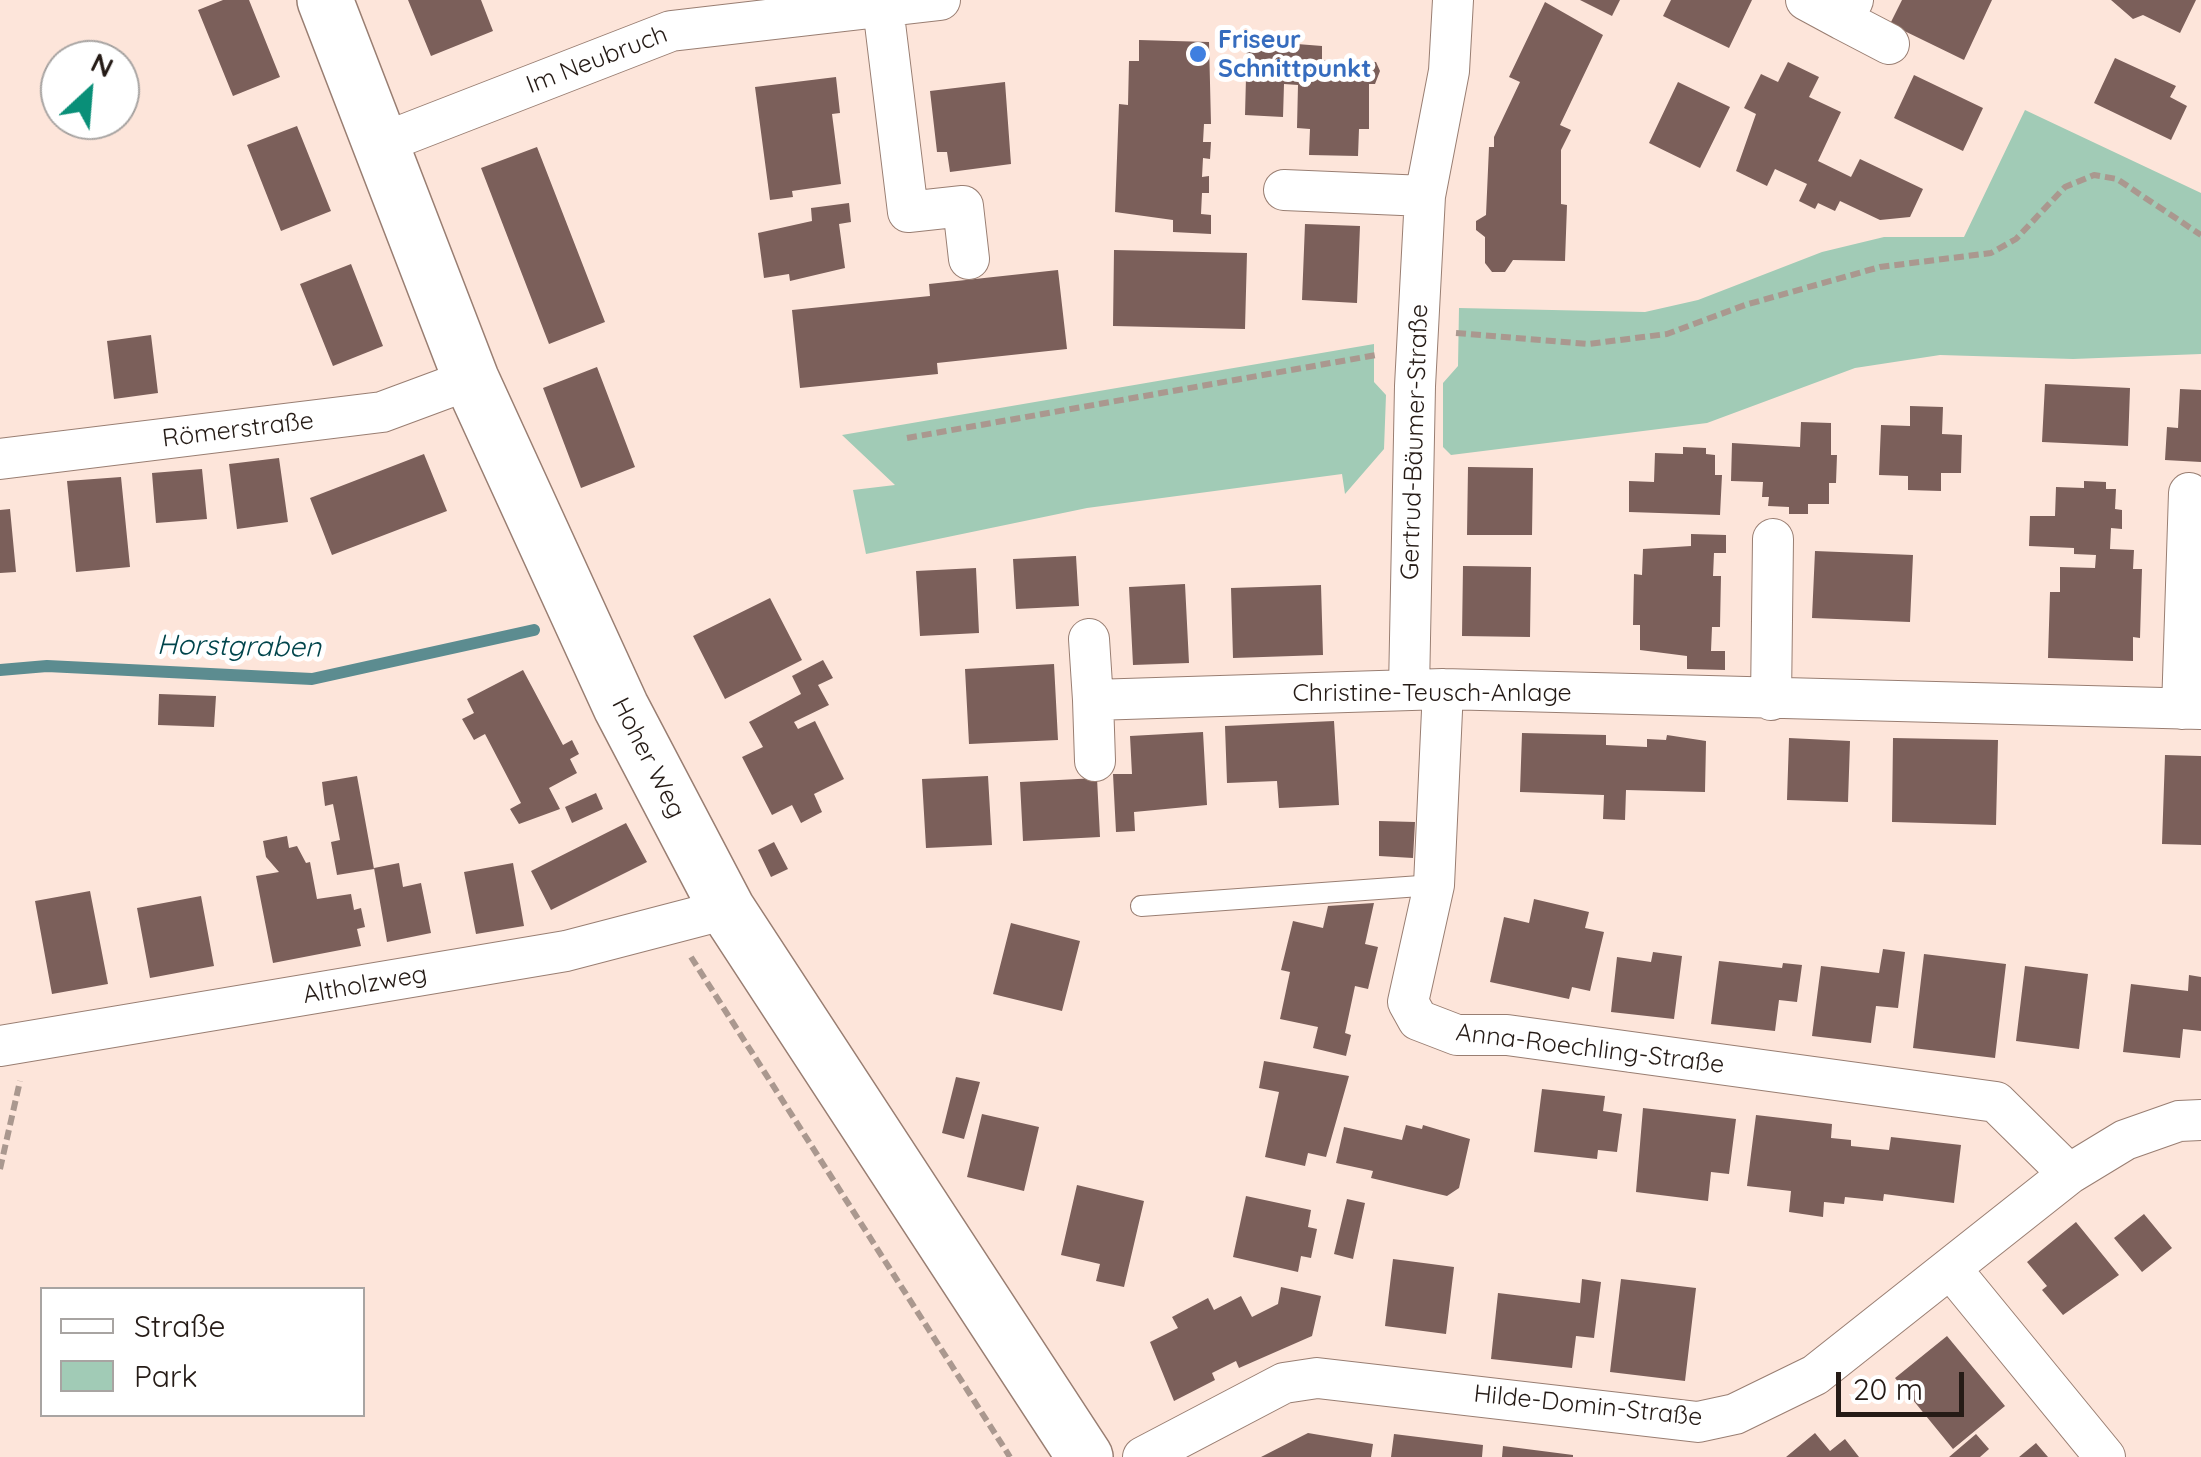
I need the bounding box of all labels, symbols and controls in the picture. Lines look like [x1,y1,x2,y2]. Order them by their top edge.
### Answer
street label: Im Neubruch [522,19,672,101]
place label: Friseur Schnittpunkt [1218,25,1372,84]
north arrow [40,40,140,140]
marker: Friseur Schnittpunkt [1187,43,1209,65]
text: N [86,44,119,85]
street label: Gertrud-Bäumer-Straße [1395,303,1435,581]
street label: Römerstraße [161,406,315,454]
water label: Horstgraben [157,629,321,665]
street label: Christine-Teusch-Anlage [1292,678,1572,708]
street label: Hoher Weg [605,693,691,823]
street label: Altholzweg [300,959,430,1011]
street label: Anna-Roechling-Straße [1454,1018,1726,1080]
legend [40,1287,365,1417]
text: Straße [134,1307,226,1345]
scale bar [1841,1352,1968,1414]
text: Park [134,1357,198,1395]
text: 20 m [1853,1370,1923,1408]
street label: Hilde-Domin-Straße [1472,1379,1704,1433]

